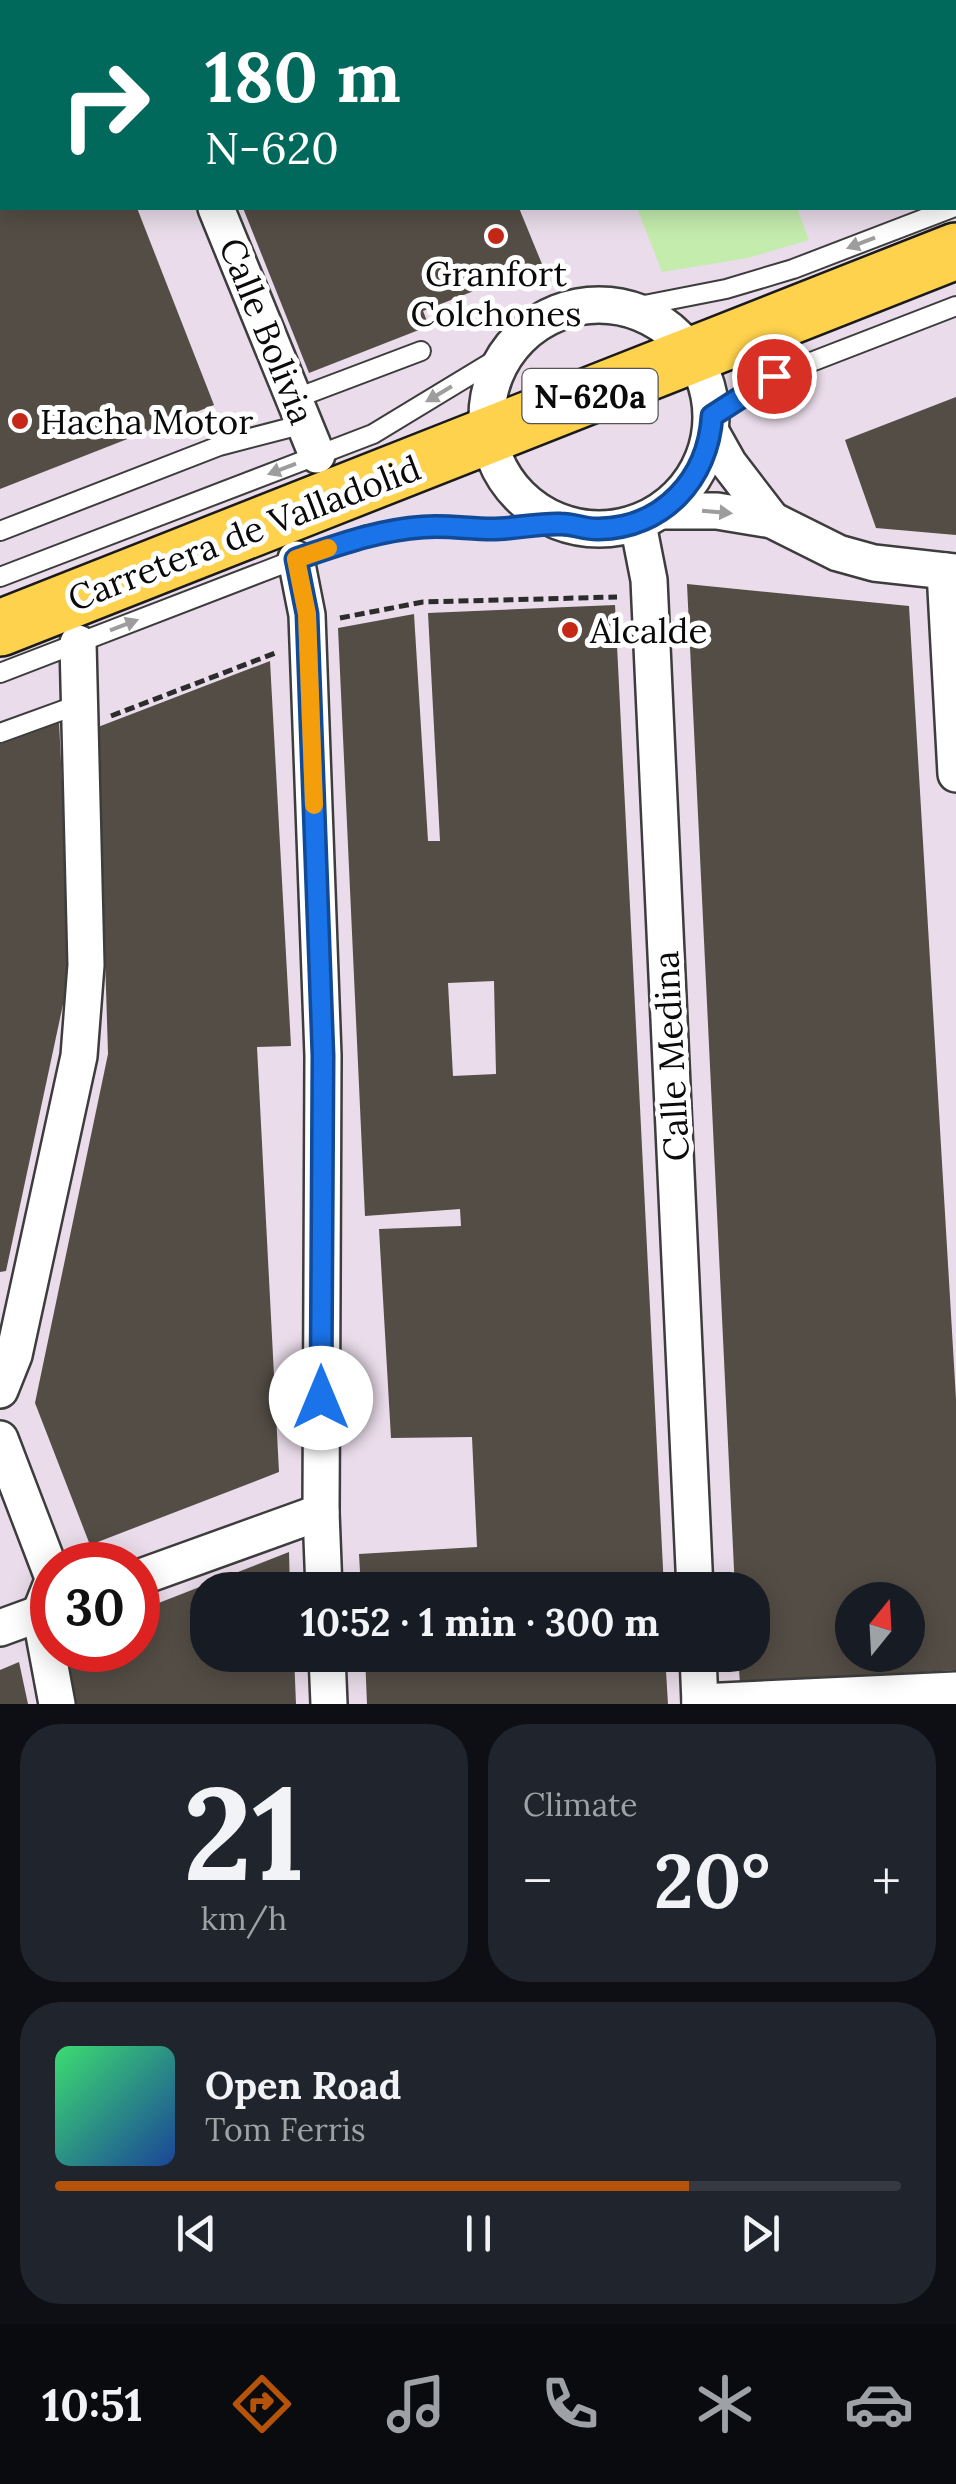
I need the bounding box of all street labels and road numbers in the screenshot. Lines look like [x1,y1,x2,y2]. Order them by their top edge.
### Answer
street label: Calle Bolivia [209,231,325,431]
road number: N-620a [522,369,658,423]
street label: Carretera de Valladolid [61,445,427,621]
street label: Calle Medina [643,950,699,1162]

